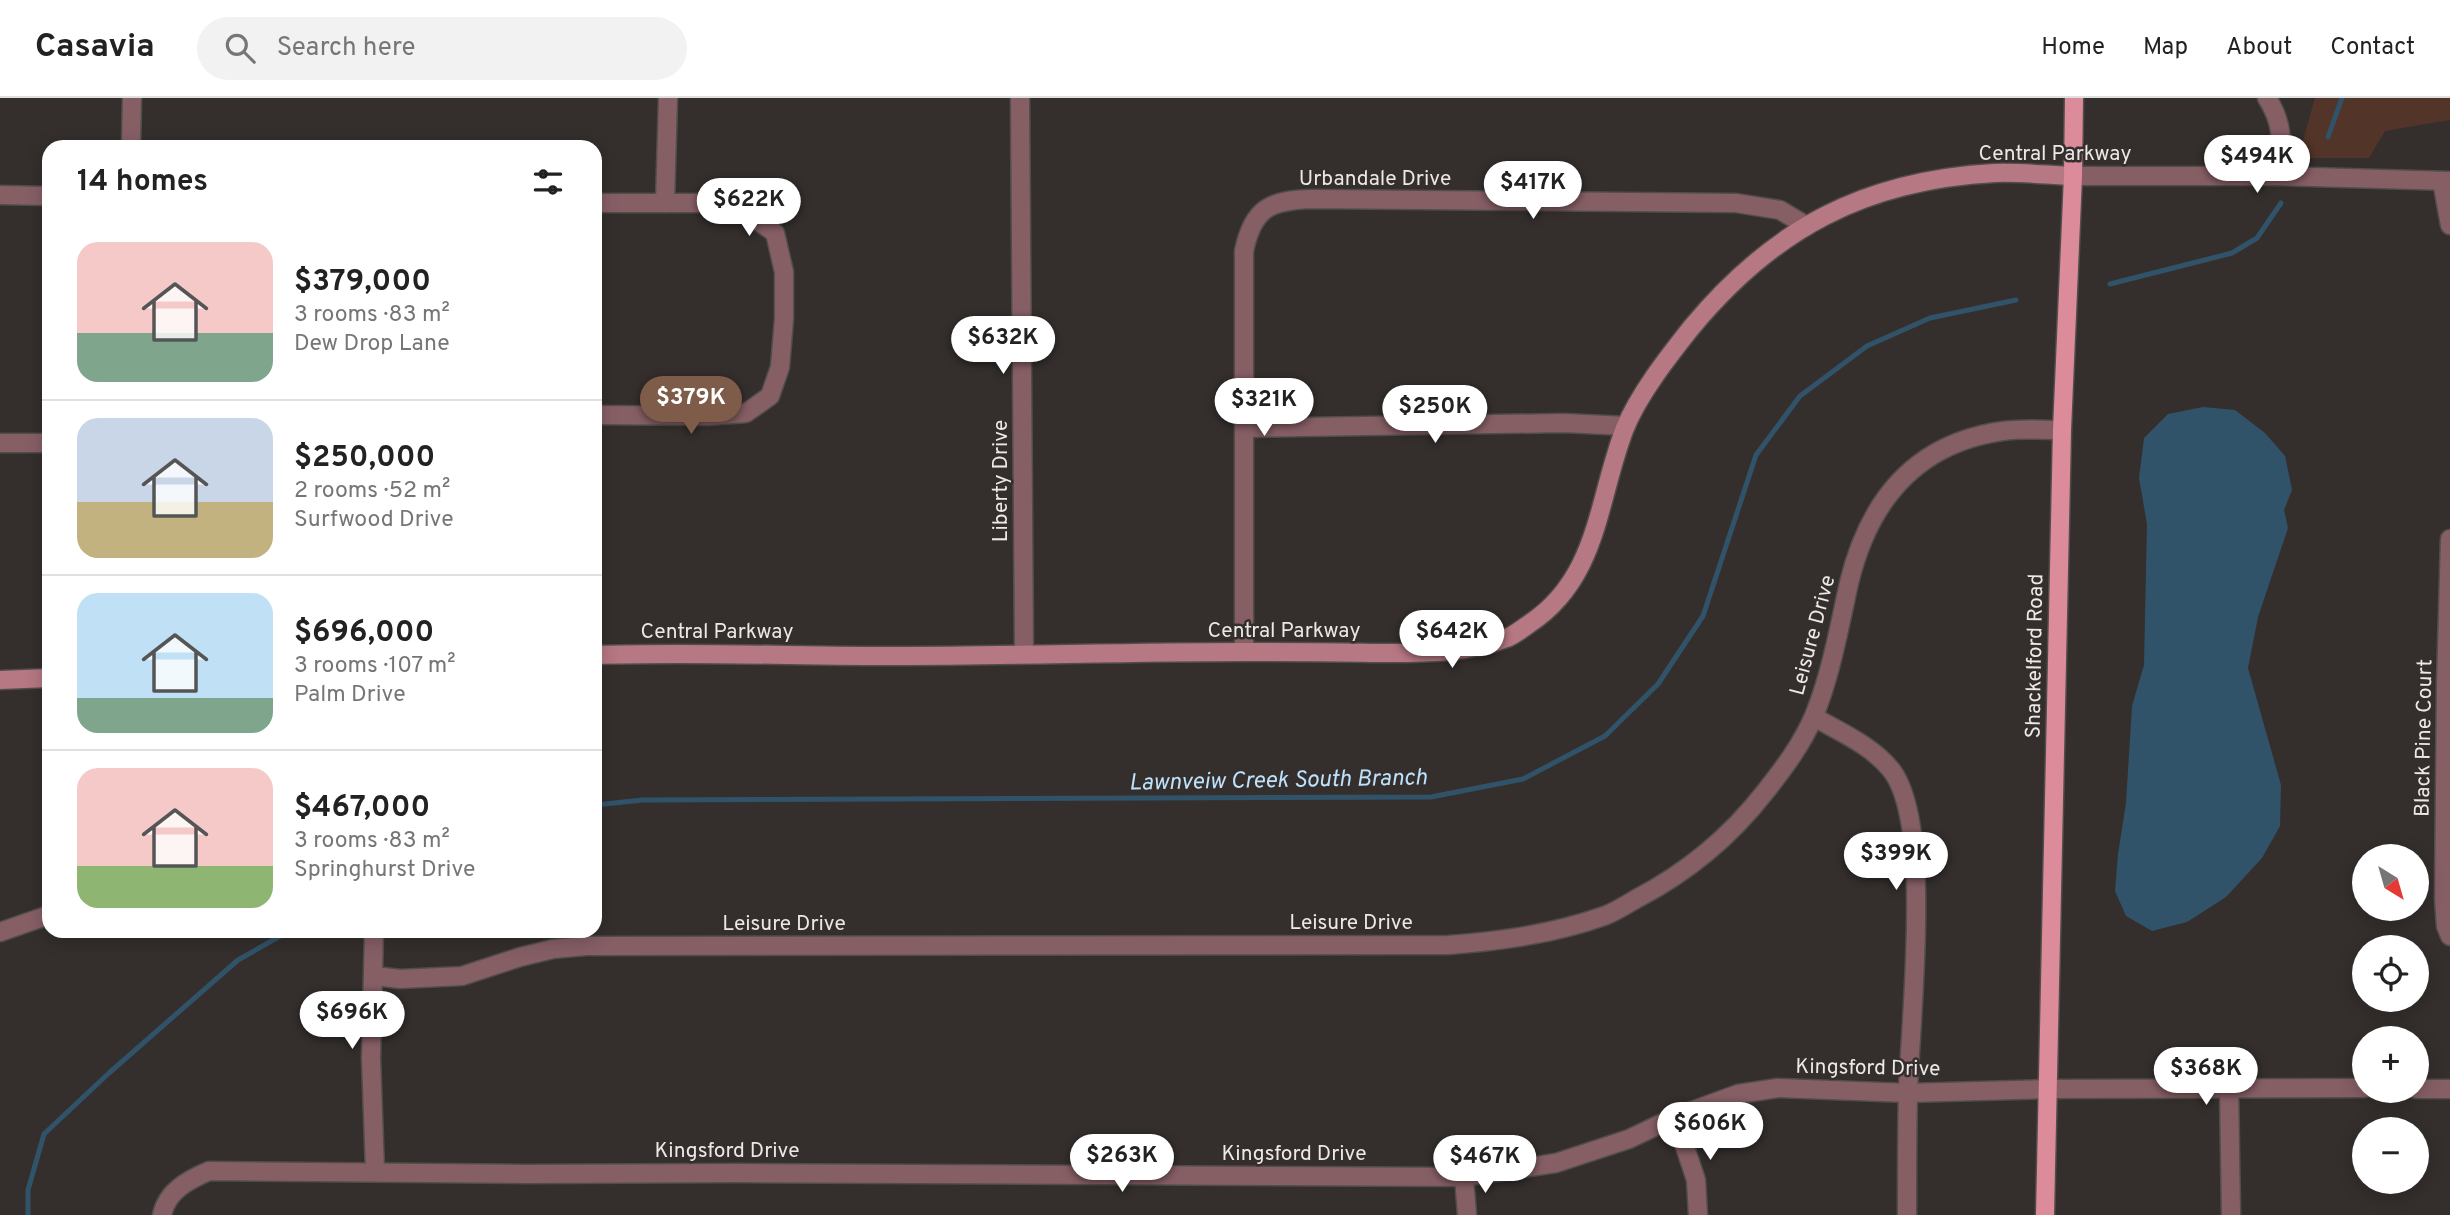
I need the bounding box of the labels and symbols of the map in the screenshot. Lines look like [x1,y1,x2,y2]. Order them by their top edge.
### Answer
pin: $494K [2208,136,2306,195]
street label: Central Parkway [1979,141,2131,168]
pin: $417K [1484,162,1582,221]
street label: Urbandale Drive [1299,166,1451,193]
pin: $622K [700,178,798,238]
pin: $632K [954,316,1052,376]
pin: $379K [642,376,740,436]
pin: $321K [1215,378,1313,438]
pin: $250K [1386,386,1484,445]
street label: Liberty Drive [988,420,1015,542]
street label: Leisure Drive [1784,572,1842,699]
street label: Shackelford Road [2021,573,2050,739]
pin: $642K [1403,610,1501,670]
street label: Central Parkway [1208,618,1360,645]
street label: Central Parkway [641,619,793,646]
street label: Black Pine Court [2410,659,2439,817]
water label: Lawnveiw Creek South Branch [1129,764,1428,799]
pin: $399K [1847,832,1945,892]
north arrow [2352,844,2429,920]
street label: Leisure Drive [1289,910,1413,937]
street label: Leisure Drive [722,911,846,938]
pin: $696K [303,992,401,1051]
pin: $368K [2157,1048,2255,1107]
street label: Kingsford Drive [1795,1054,1941,1083]
pin: $606K [1661,1102,1759,1162]
pin: $263K [1073,1134,1171,1194]
pin: $467K [1436,1136,1534,1195]
street label: Kingsford Drive [654,1138,800,1165]
street label: Kingsford Drive [1221,1141,1367,1168]

